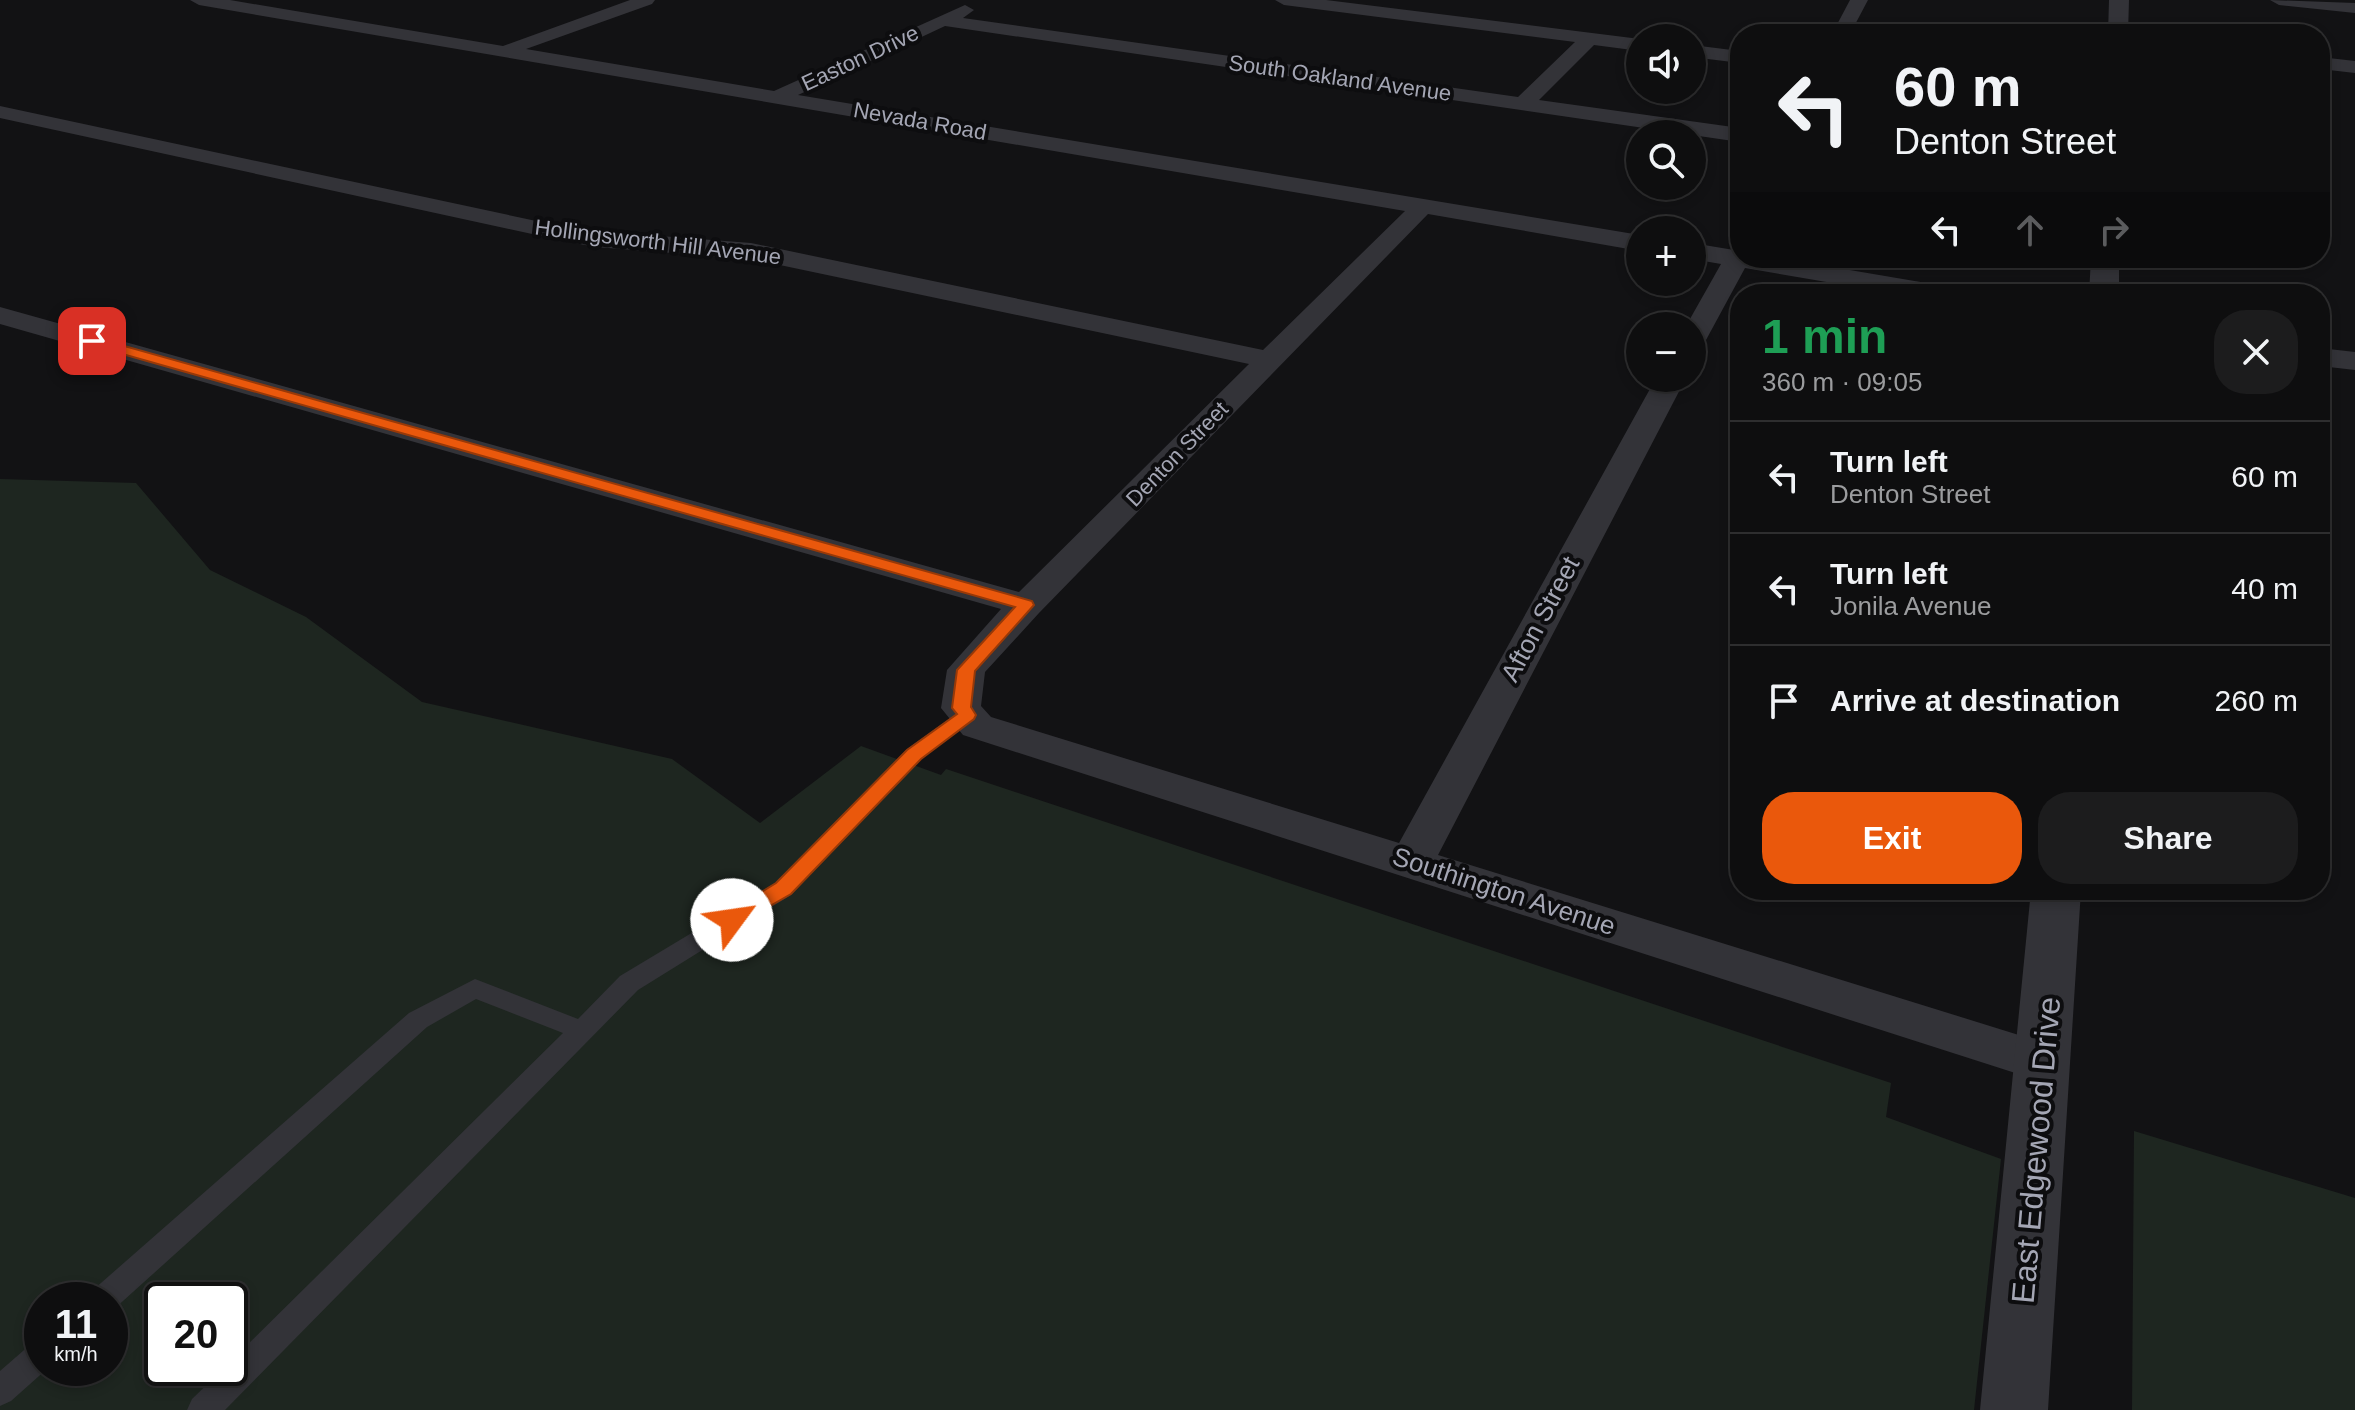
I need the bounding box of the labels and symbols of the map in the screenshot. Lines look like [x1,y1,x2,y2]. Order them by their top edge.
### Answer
street label: Easton Drive [798,20,922,96]
street label: South Oakland Avenue [1227,50,1453,106]
street label: Nevada Road [852,97,988,145]
street label: Hollingsworth Hill Avenue [533,214,783,270]
pin [58,307,126,375]
street label: Denton Street [1121,396,1233,512]
street label: Afton Street [1495,551,1586,687]
street label: Southington Avenue [1389,841,1619,941]
position arrow [690,878,774,962]
street label: East Edgewood Drive [2005,995,2067,1305]
speed limit sign: 20 [144,1282,248,1386]

